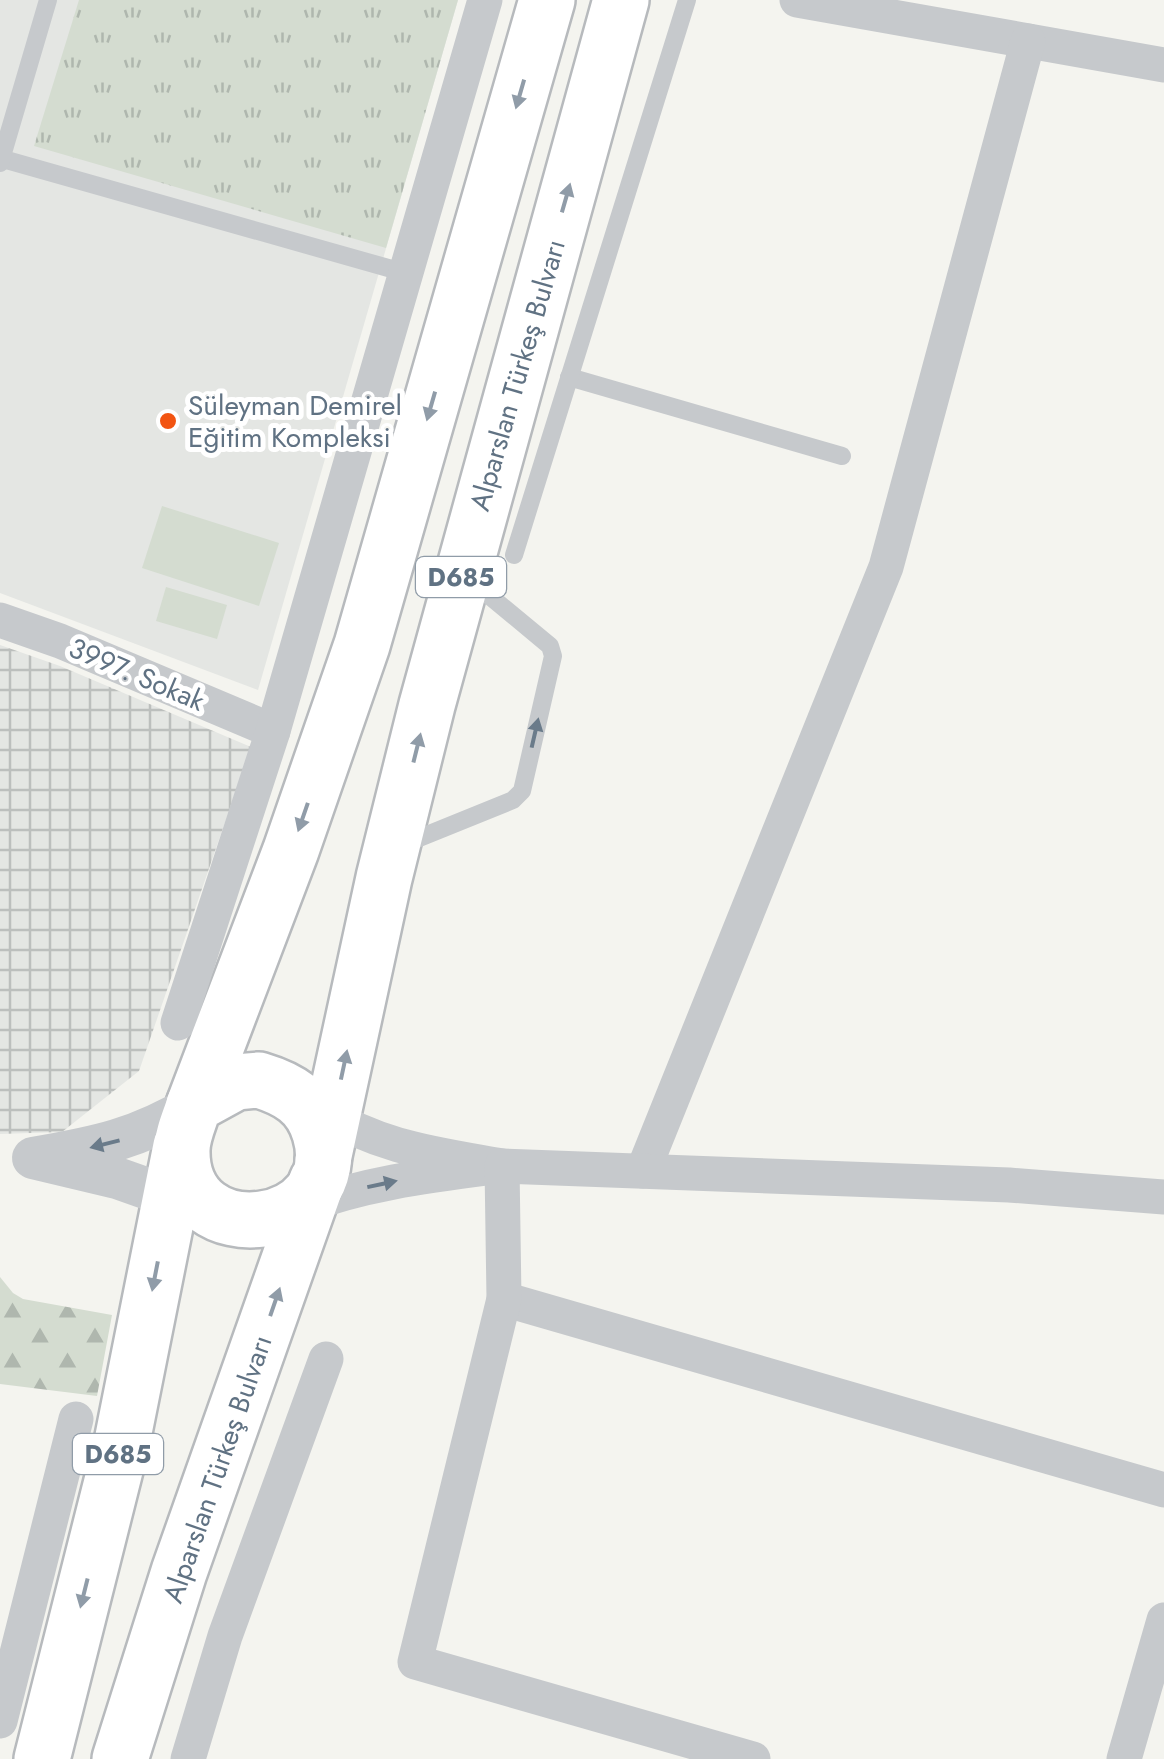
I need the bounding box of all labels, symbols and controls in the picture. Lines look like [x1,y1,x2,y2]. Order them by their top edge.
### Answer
one-way arrow [512,79,527,110]
one-way arrow [559,182,575,213]
street label: Alparslan Türkeş Bulvarı [459,234,576,516]
place label: Süleyman Demirel Eğitim Kompleksi [188,385,402,458]
one-way arrow [423,391,438,422]
marker: Süleyman Demirel Eğitim Kompleksi [157,410,179,432]
road number: D685 [416,557,506,597]
street label: 3997. Sokak [62,627,212,722]
one-way arrow [528,717,544,748]
one-way arrow [410,732,425,763]
one-way arrow [295,802,310,832]
one-way arrow [336,1049,352,1080]
one-way arrow [89,1137,120,1152]
one-way arrow [367,1176,398,1191]
one-way arrow [147,1261,163,1292]
one-way arrow [268,1287,283,1317]
street label: Alparslan Türkeş Bulvarı [152,1330,283,1609]
road number: D685 [73,1434,163,1474]
one-way arrow [75,1578,91,1609]

